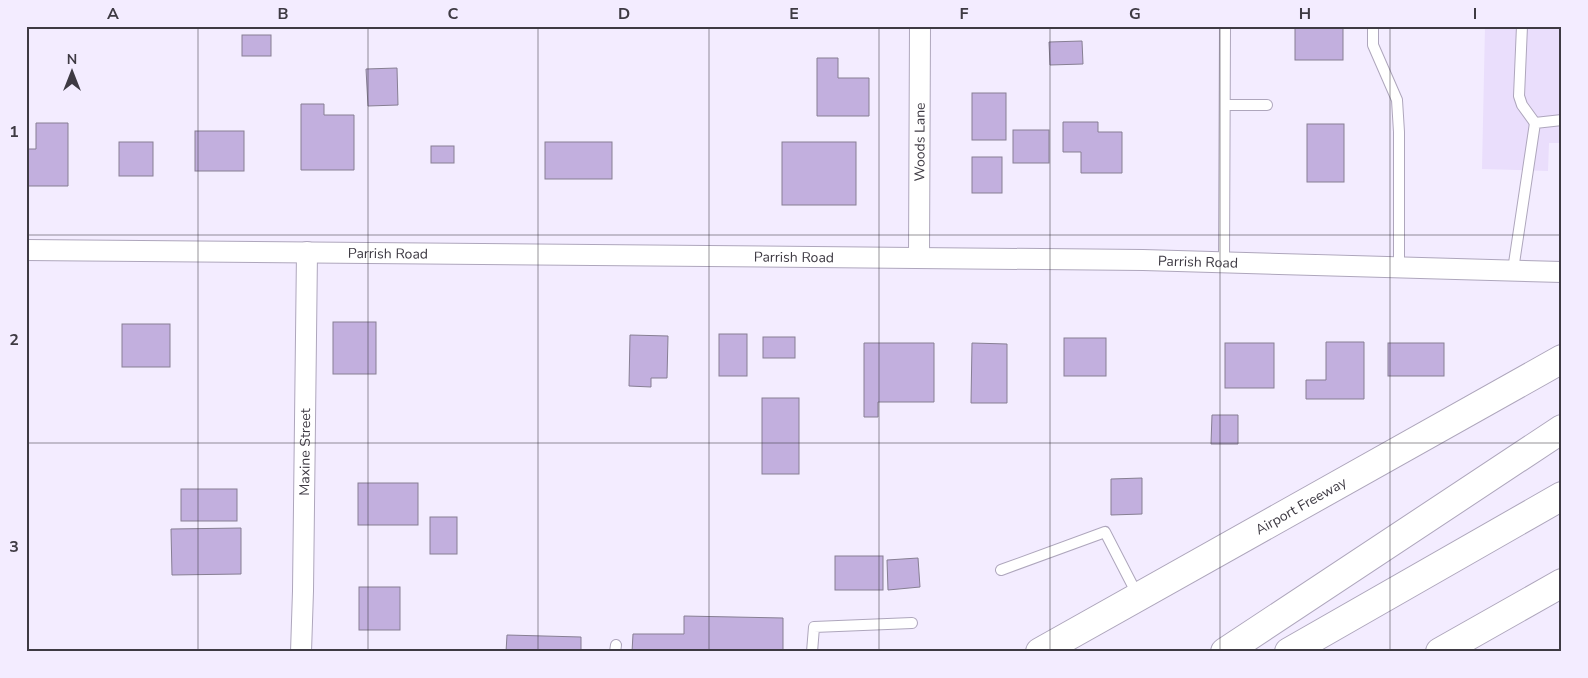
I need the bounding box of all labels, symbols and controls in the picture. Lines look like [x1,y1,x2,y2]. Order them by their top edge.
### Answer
text: A [107,3,119,25]
text: B [277,3,289,25]
text: C [448,3,459,25]
text: D [618,3,630,25]
text: E [789,3,799,25]
text: F [960,3,969,25]
text: G [1129,3,1141,25]
text: H [1299,3,1311,25]
text: I [1473,3,1477,25]
north arrow [48,48,98,98]
text: N [67,50,77,69]
street label: Woods Lane [910,102,930,182]
text: 1 [9,121,19,143]
street label: Parrish Road [348,244,428,264]
street label: Parrish Road [754,248,834,267]
street label: Parrish Road [1158,251,1238,273]
text: 2 [9,329,19,351]
street label: Maxine Street [295,408,315,496]
street label: Airport Freeway [1252,472,1351,539]
text: 3 [9,536,19,558]

